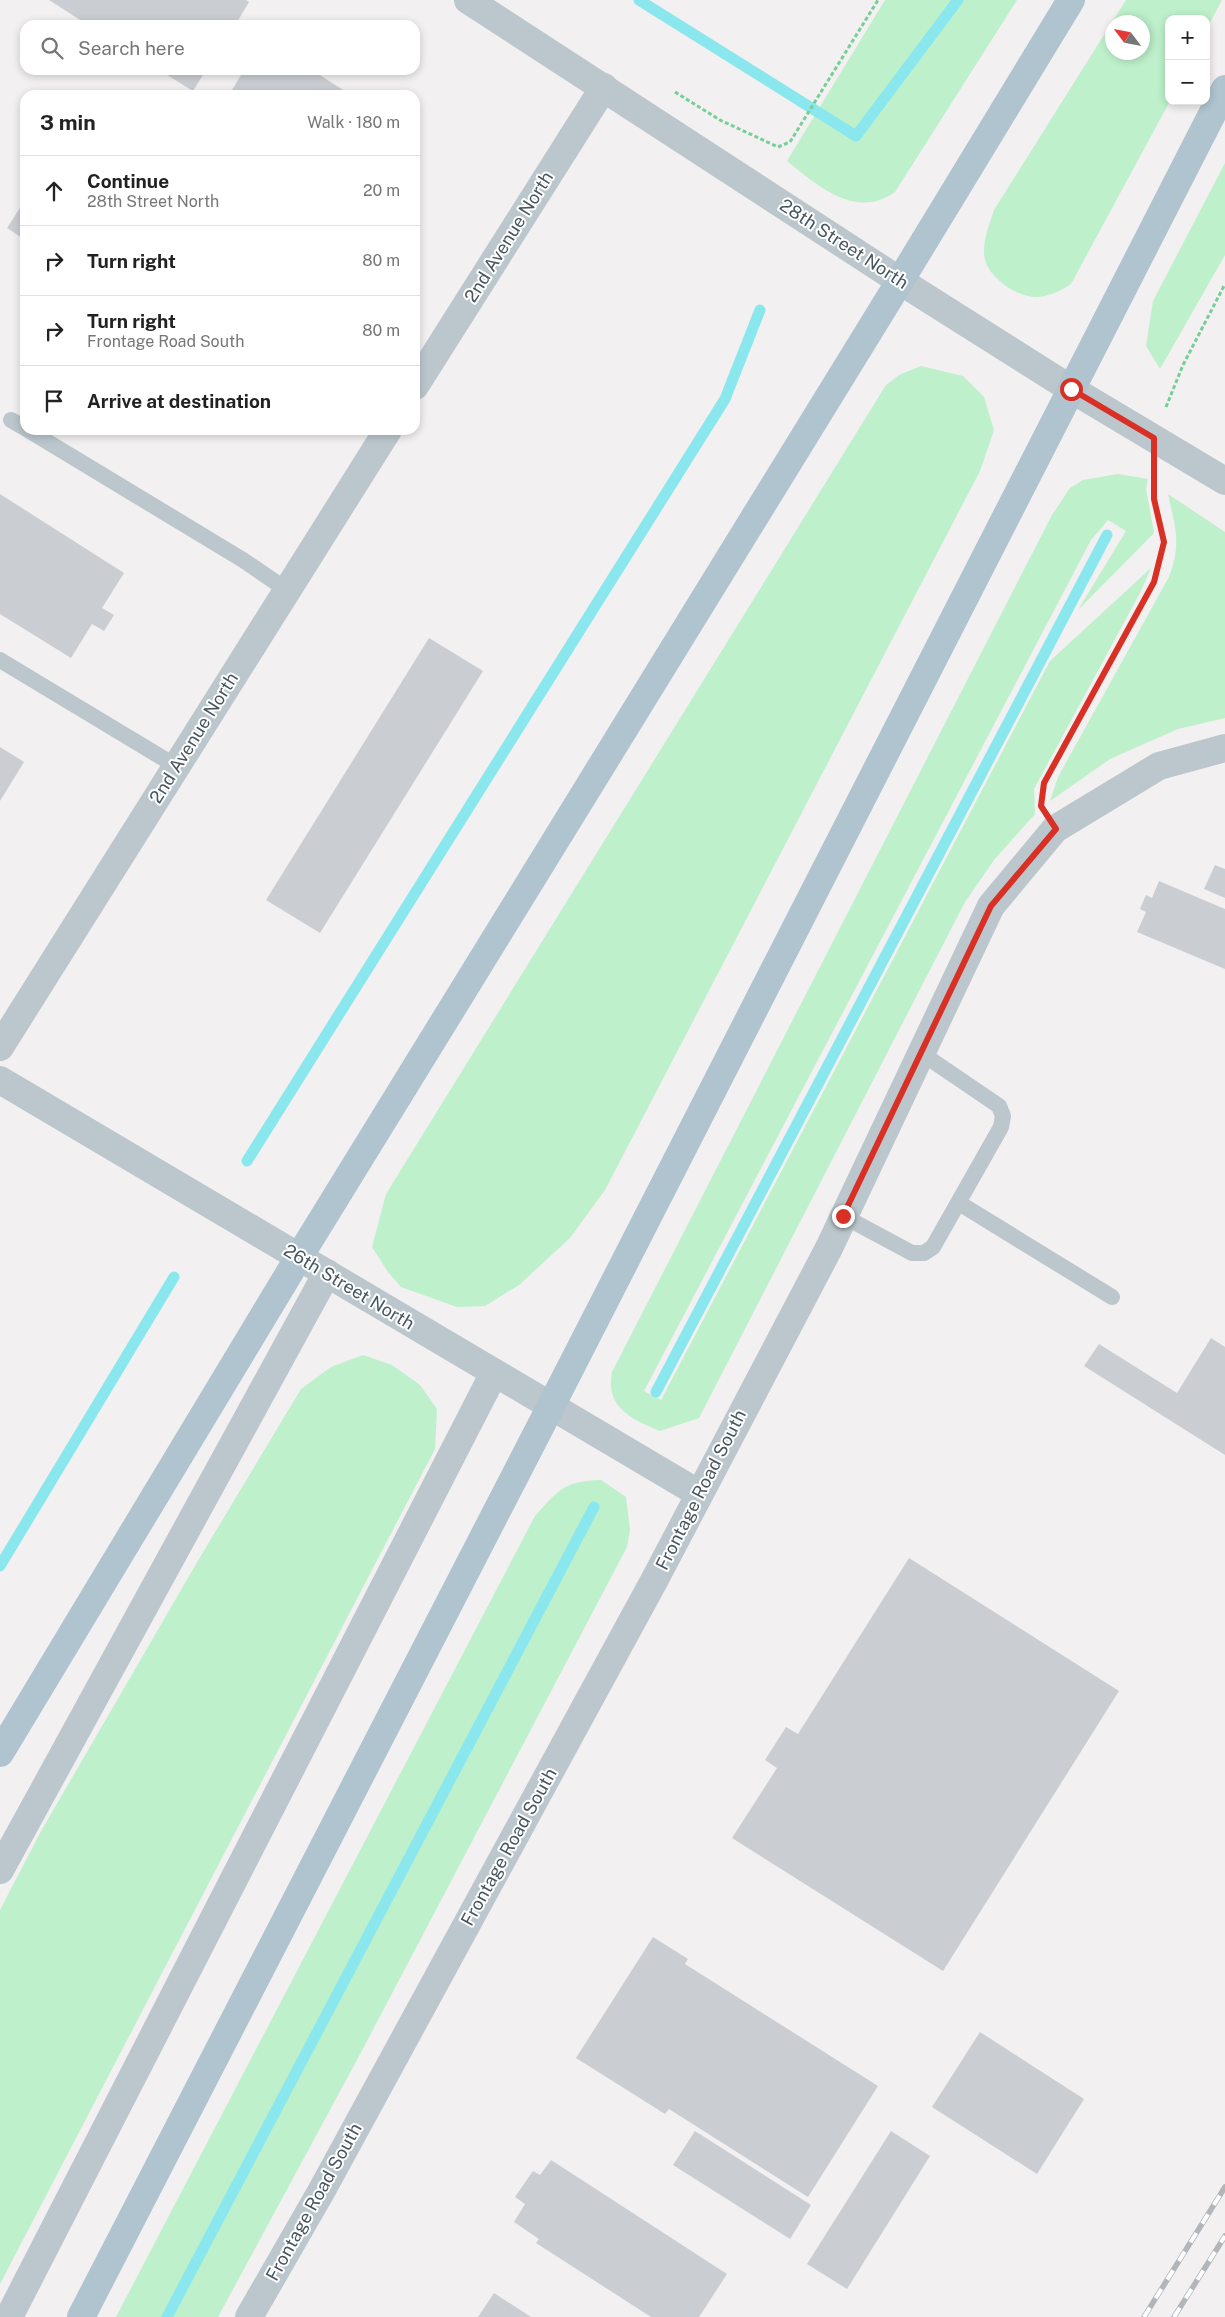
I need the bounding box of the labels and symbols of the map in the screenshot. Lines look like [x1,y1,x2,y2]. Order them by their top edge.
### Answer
north arrow [1105,15,1150,60]
street label: 2nd Avenue North [460,168,557,306]
street label: 28th Street North [776,194,912,293]
route start [1060,378,1083,401]
street label: 2nd Avenue North [145,669,242,807]
route end [832,1205,855,1228]
street label: 26th Street North [280,1239,418,1334]
street label: Frontage Road South [651,1406,750,1573]
street label: Frontage Road South [456,1764,561,1929]
street label: Frontage Road South [261,2119,366,2284]

